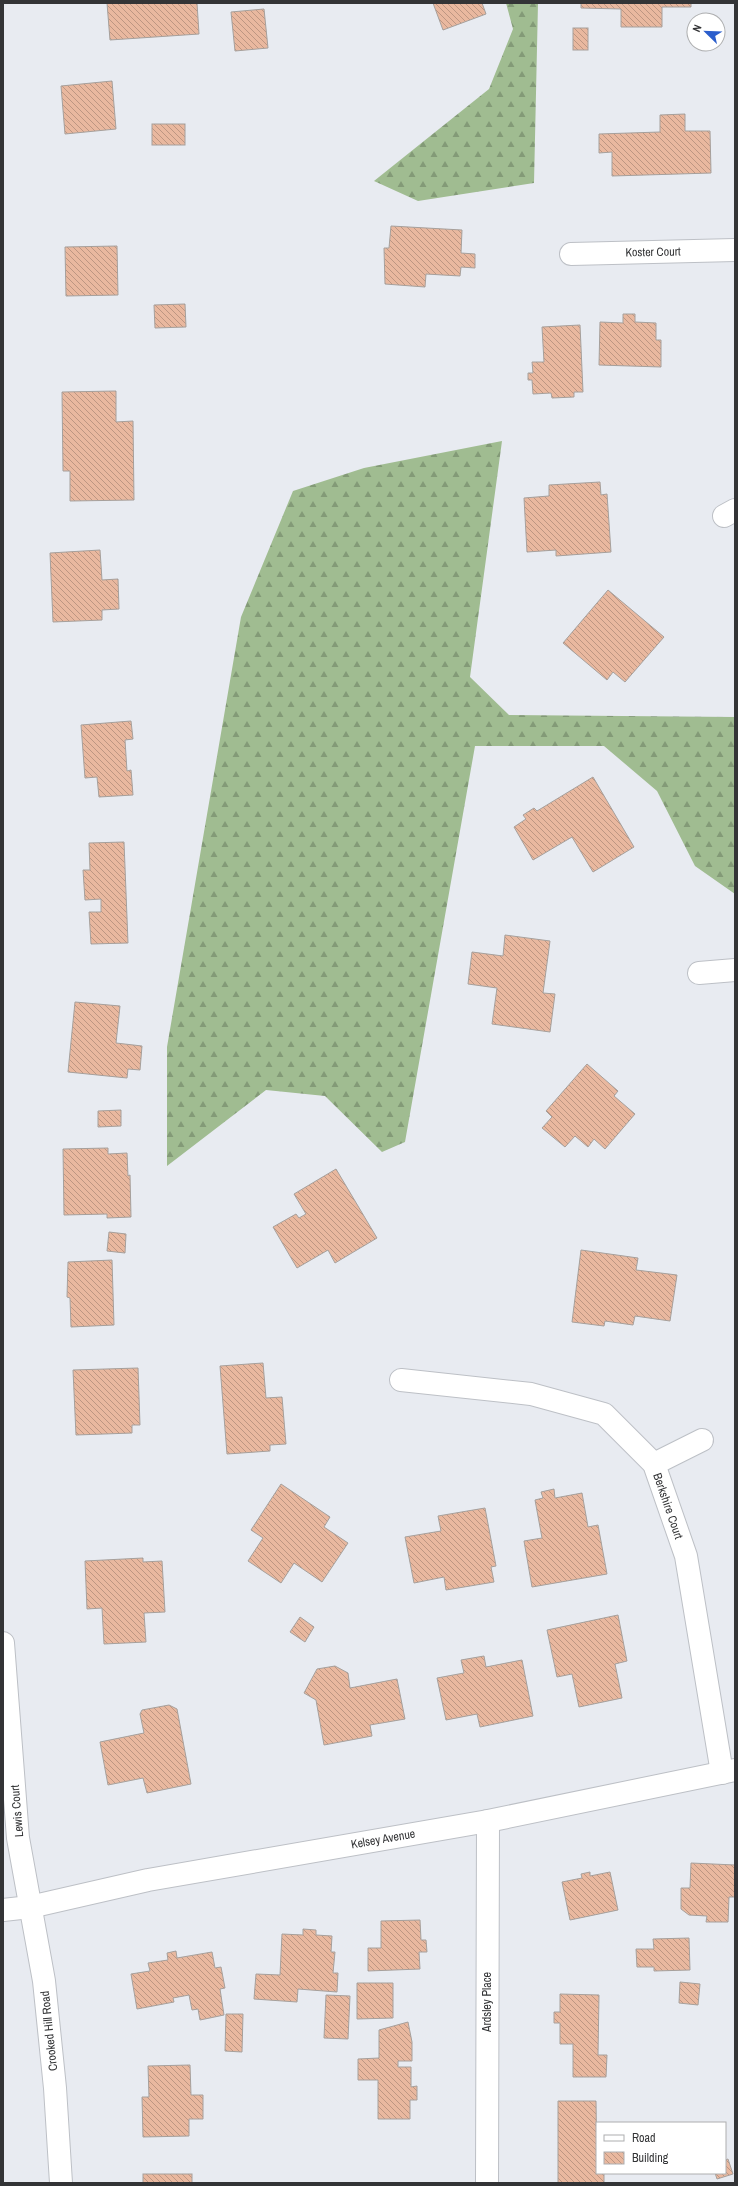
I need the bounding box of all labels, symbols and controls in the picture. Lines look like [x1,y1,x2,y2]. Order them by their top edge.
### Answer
north arrow [686,12,726,52]
text: N [689,22,705,34]
street label: Koster Court [625,244,681,260]
street label: Berkshire Court [649,1471,687,1541]
street label: Lewis Court [7,1784,27,1838]
street label: Kelsey Avenue [350,1825,416,1853]
street label: Ardsley Place [479,1972,495,2033]
street label: Crooked Hill Road [37,1990,61,2072]
legend [596,2122,726,2174]
text: Road [632,2130,656,2146]
text: Building [632,2150,669,2166]

